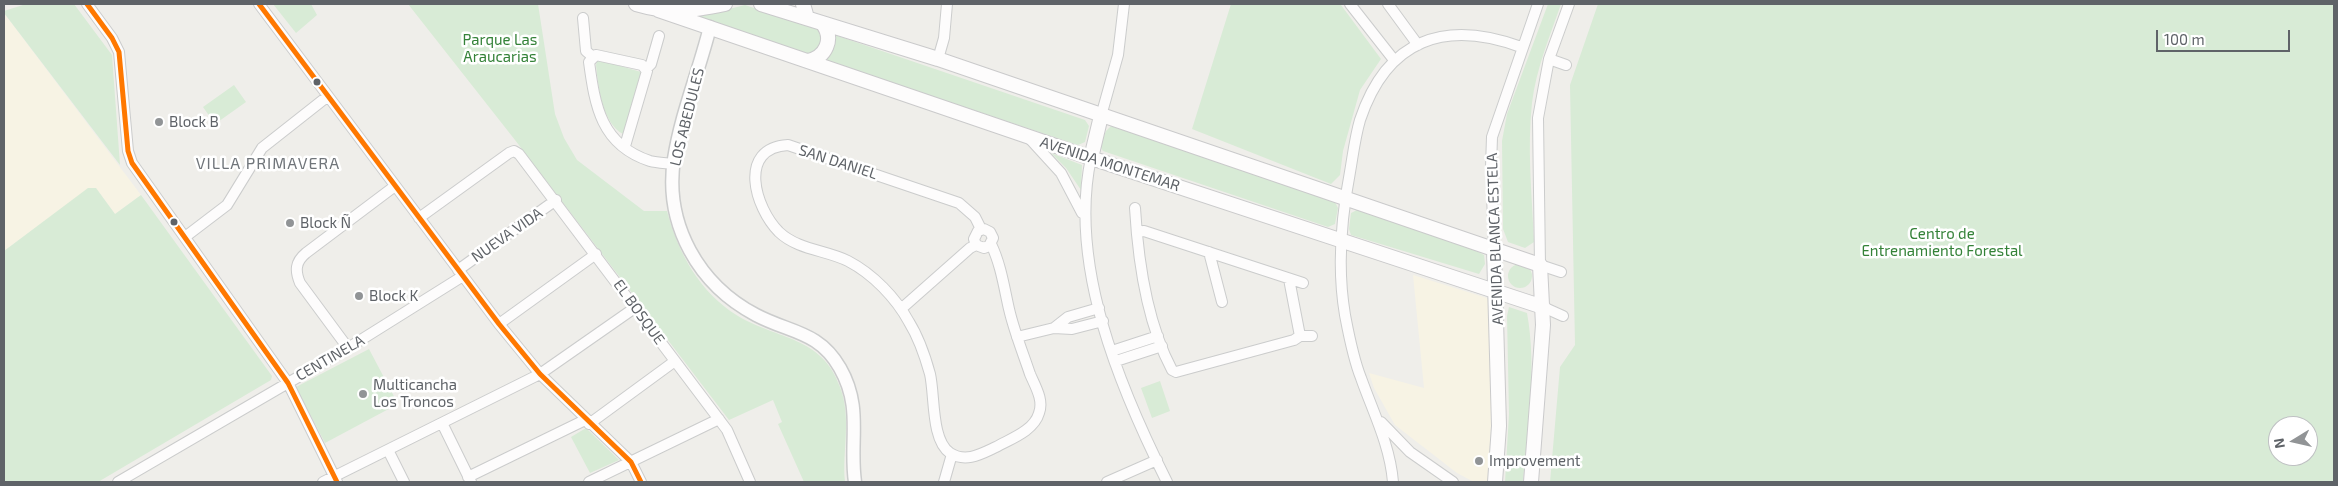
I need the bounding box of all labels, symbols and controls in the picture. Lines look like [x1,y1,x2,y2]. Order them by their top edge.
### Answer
scale bar [2158,20,2292,52]
text: 100 m [2164,30,2205,48]
park label: Parque Las Araucarias [463,31,537,66]
street label: LOS ABEDULES [666,66,708,168]
unlabelled marker [312,77,322,87]
place label: Block B [169,113,219,131]
marker: Block B [153,116,165,128]
street label: AVENIDA MONTEMAR [1038,133,1182,195]
street label: SAN DANIEL [796,141,880,183]
street label: AVENIDA BLANCA ESTELA [1483,152,1507,326]
district label: VILLA PRIMAVERA [194,154,342,174]
street label: NUEVA VIDA [468,204,546,266]
place label: Block Ñ [300,214,351,232]
unlabelled marker [169,217,179,227]
marker: Block Ñ [284,217,296,229]
park label: Centro de Entrenamiento Forestal [1861,225,2023,260]
street label: EL BOSQUE [609,276,669,348]
place label: Block K [369,287,418,305]
marker: Block K [353,290,365,302]
street label: CENTINELA [293,331,367,385]
place label: Multicancha Los Troncos [373,376,457,411]
marker: Multicancha Los Troncos [357,388,369,400]
north arrow [2268,416,2318,466]
text: N [2269,437,2288,450]
place label: Improvement [1489,452,1581,470]
marker: Improvement [1473,455,1485,467]

